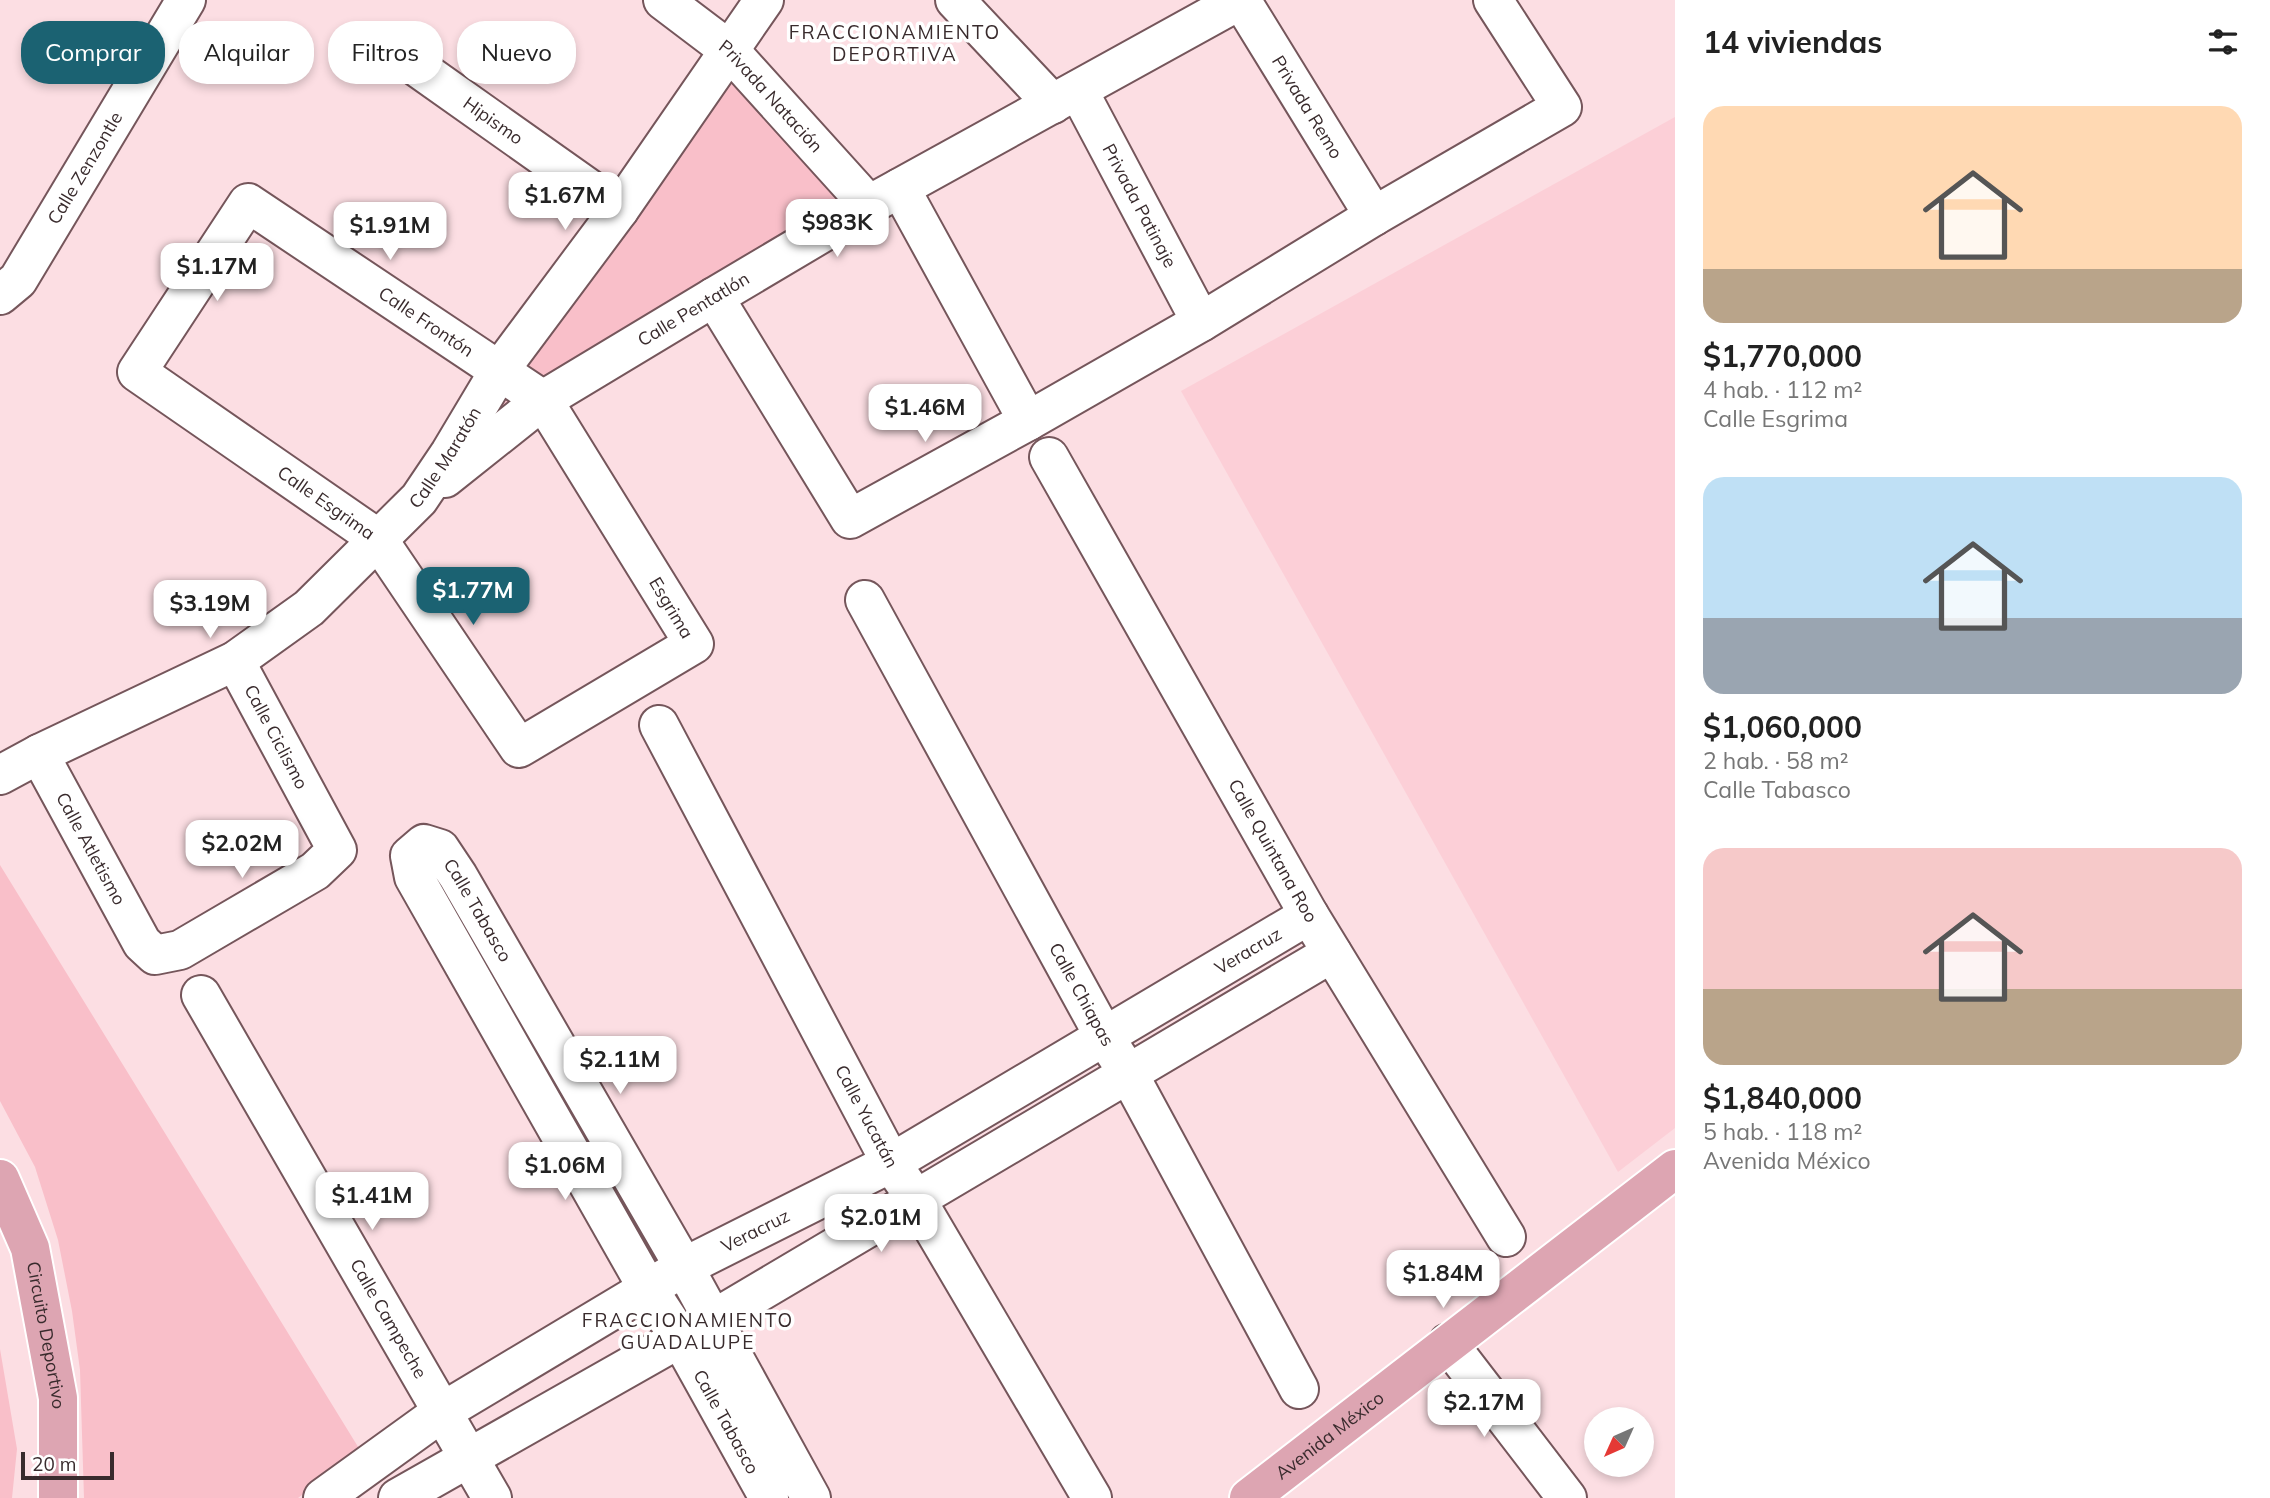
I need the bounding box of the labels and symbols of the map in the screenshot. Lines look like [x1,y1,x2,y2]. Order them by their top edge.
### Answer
district label: FRACCIONAMIENTO DEPORTIVA [789,20,1001,66]
street label: Privada Natación [714,34,828,157]
street label: Privada Remo [1267,51,1348,163]
street label: Hipismo [459,91,528,150]
street label: Calle Zenzontle [42,107,127,228]
street label: Privada Patinaje [1098,140,1182,271]
pin: $1.67M [508,173,622,232]
pin: $983K [788,200,886,259]
pin: $1.91M [333,202,447,262]
pin: $1.17M [160,244,274,303]
street label: Calle Pentatlón [633,267,753,351]
street label: Calle Frontón [374,281,478,362]
pin: $1.46M [868,384,982,444]
street label: Calle Maratón [404,402,486,513]
street label: Calle Esgrima [273,461,379,545]
pin: $1.77M [416,568,530,627]
street label: Esgrima [644,573,699,643]
pin: $3.19M [153,580,267,640]
street label: Calle Ciclismo [239,681,314,793]
street label: Calle Quintana Roo [1223,775,1323,927]
street label: Calle Atletismo [51,788,131,909]
pin: $2.02M [185,820,299,880]
street label: Calle Tabasco [439,854,517,966]
street label: Veracruz [1210,922,1286,979]
street label: Calle Chiapas [1044,939,1120,1050]
pin: $2.11M [563,1036,677,1096]
street label: Calle Yucatán [830,1061,903,1172]
pin: $1.06M [508,1142,622,1202]
pin: $1.41M [315,1172,429,1232]
pin: $2.01M [824,1194,938,1254]
street label: Veracruz [717,1204,793,1257]
pin: $1.84M [1386,1250,1500,1310]
street label: Calle Campeche [345,1255,432,1382]
street label: Circuito Deportivo [22,1260,70,1409]
district label: FRACCIONAMIENTO GUADALUPE [582,1308,794,1354]
street label: Calle Tabasco [688,1366,765,1478]
pin: $2.17M [1427,1380,1541,1439]
street label: Avenida México [1270,1386,1388,1484]
north arrow [1584,1407,1654,1477]
scale bar [21,1449,114,1481]

